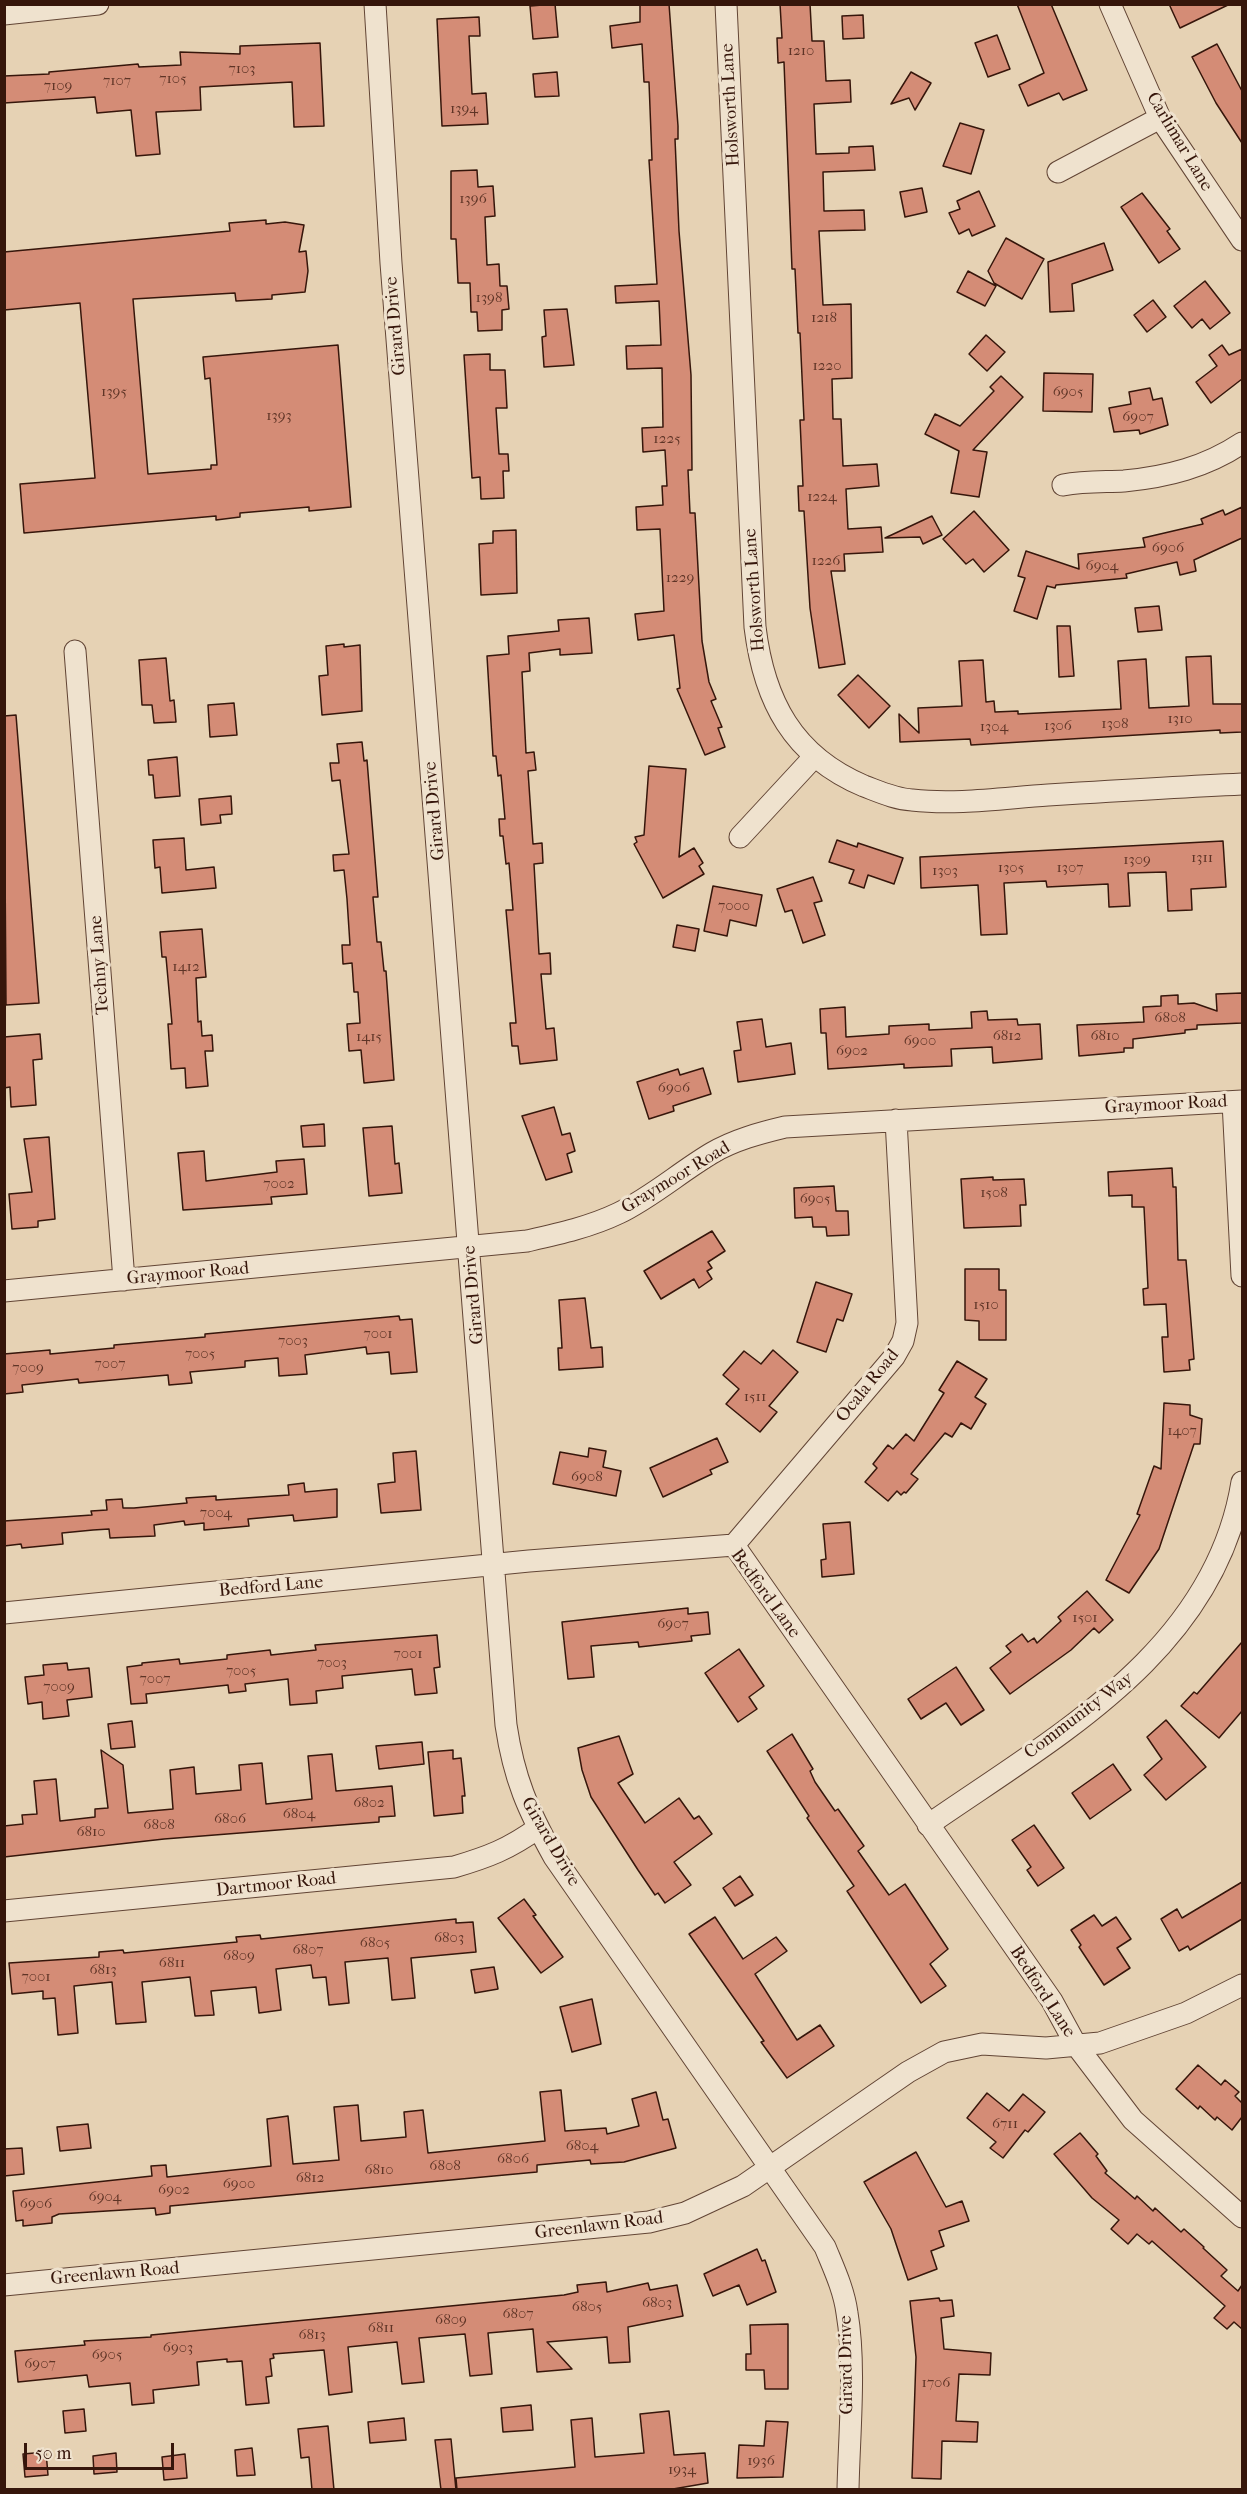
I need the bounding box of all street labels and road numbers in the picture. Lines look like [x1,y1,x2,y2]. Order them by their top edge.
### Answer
street label: Holsworth Lane [717,43,745,167]
street label: Carlimar Lane [1141,89,1217,195]
street label: Girard Drive [381,276,411,376]
street label: Holsworth Lane [740,528,770,652]
street label: Girard Drive [420,761,450,861]
street label: Techny Lane [86,915,114,1015]
street label: Graymoor Road [1104,1091,1228,1119]
street label: Graymoor Road [618,1137,734,1219]
street label: Girard Drive [459,1245,489,1345]
street label: Graymoor Road [126,1258,250,1290]
street label: Ocala Road [832,1345,904,1427]
street label: Bedford Lane [726,1545,804,1643]
street label: Bedford Lane [218,1572,324,1602]
street label: Community Way [1020,1668,1138,1764]
street label: Girard Drive [516,1794,584,1890]
street label: Dartmoor Road [215,1868,337,1902]
street label: Bedford Lane [1004,1942,1080,2042]
street label: Greenlawn Road [534,2207,664,2245]
street label: Greenlawn Road [50,2258,180,2290]
street label: Girard Drive [835,2315,859,2415]

